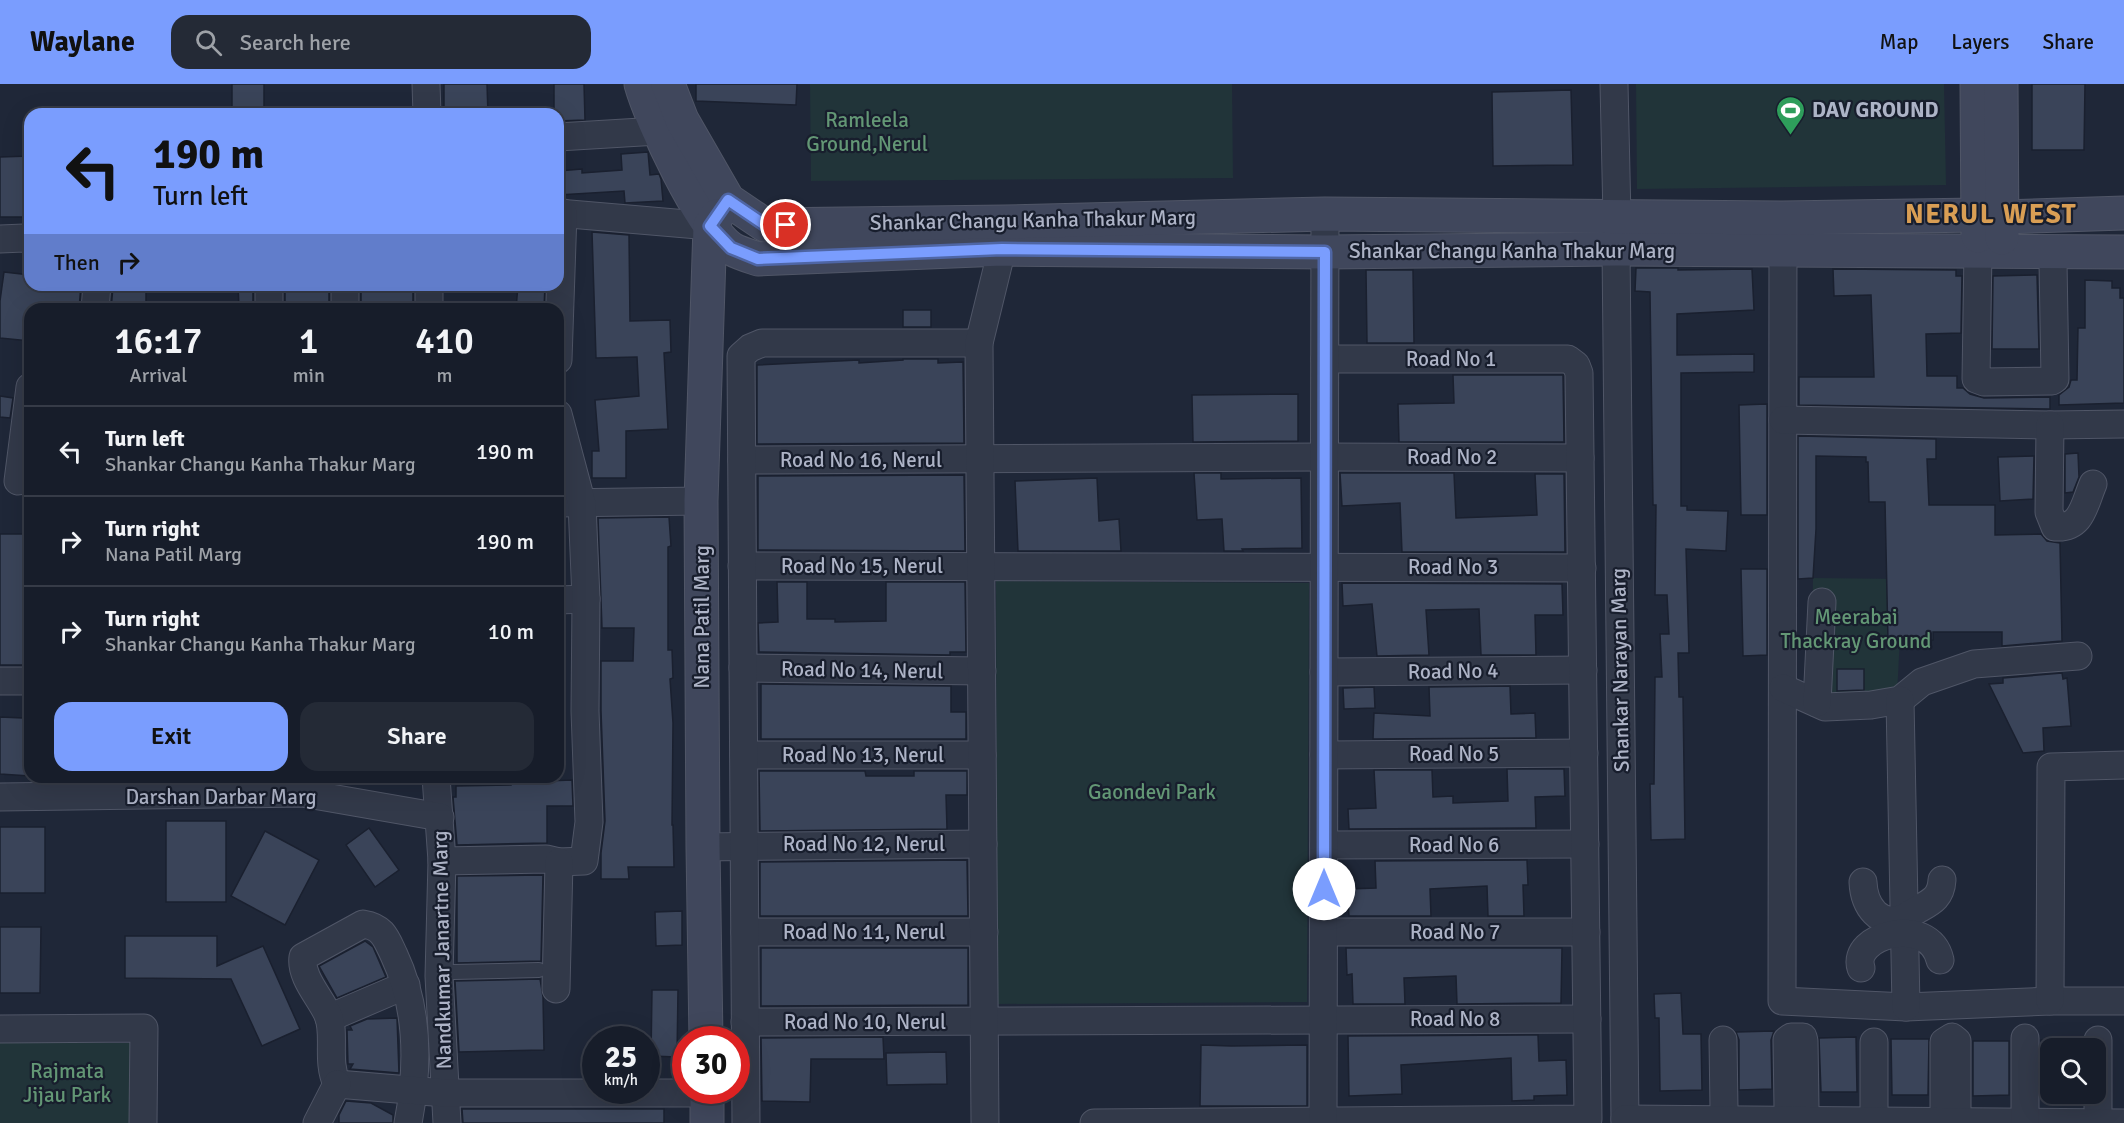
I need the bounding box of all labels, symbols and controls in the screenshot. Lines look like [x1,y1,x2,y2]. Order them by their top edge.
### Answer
search box [171,15,591,69]
text: Waylane [30,25,135,59]
icon: search [192,26,225,59]
text: Search here [240,29,351,56]
text: Map [1880,29,1918,55]
text: Layers [1951,29,2009,55]
text: Share [2042,29,2094,55]
sports icon: DAV GROUND [1775,94,1807,136]
place label: DAV GROUND [1812,97,1939,123]
park label: Ramleela Ground,Nerul [806,107,928,157]
text: 190 m [153,129,264,180]
icon: left [54,132,132,210]
text: Turn left [153,180,248,213]
district label: NERUL WEST [1905,198,2077,231]
pin [760,199,811,250]
street label: Shankar Changu Kanha Thakur Marg [870,204,1196,236]
icon: arrive [769,208,802,241]
street label: Shankar Changu Kanha Thakur Marg [1349,238,1675,264]
icon: right [112,246,145,279]
text: Then [54,249,100,276]
text: 16:17 [114,319,202,364]
text: 1 [299,319,319,364]
text: 410 [415,319,474,364]
street label: Road No 1 [1406,346,1496,372]
text: Arrival [130,363,187,388]
text: min [293,363,325,388]
text: m [436,363,452,388]
text: Turn left [105,425,185,452]
icon: left [54,435,87,468]
text: 190 m [476,438,534,465]
street label: Road No 2 [1407,444,1497,470]
street label: Road No 16, Nerul [780,447,942,473]
text: Shankar Changu Kanha Thakur Marg [105,452,416,477]
text: Turn right [105,515,200,542]
icon: right [54,525,87,558]
text: 190 m [476,528,534,555]
text: Nana Patil Marg [105,542,242,567]
street label: Nana Patil Marg [689,545,715,689]
street label: Road No 15, Nerul [781,553,943,579]
street label: Road No 3 [1408,554,1498,580]
street label: Shankar Narayan Marg [1605,568,1635,772]
park label: Meerabai Thackray Ground [1781,604,1931,654]
text: Turn right [105,605,200,632]
icon: right [54,615,87,648]
text: 10 m [488,618,534,645]
text: Shankar Changu Kanha Thakur Marg [105,632,416,657]
street label: Road No 14, Nerul [781,656,943,684]
street label: Road No 4 [1407,657,1499,685]
button: Exit [54,702,288,771]
button: Share [300,702,534,771]
street label: Road No 5 [1409,741,1499,767]
street label: Road No 13, Nerul [782,742,944,768]
park label: Gaondevi Park [1088,779,1216,805]
street label: Darshan Darbar Marg [125,784,317,810]
street label: Nandkumar Janartne Marg [427,830,457,1070]
street label: Road No 12, Nerul [783,831,945,857]
street label: Road No 6 [1409,832,1499,858]
position arrow [1292,857,1356,921]
street label: Road No 11, Nerul [783,919,945,945]
street label: Road No 7 [1410,919,1500,945]
street label: Road No 8 [1410,1006,1500,1032]
street label: Road No 10, Nerul [784,1009,946,1035]
speed limit sign: 30 [672,1026,750,1104]
map controls [2040,1038,2106,1104]
button: search [2040,1038,2106,1104]
text: 25 [605,1039,637,1076]
park label: Rajmata Jijau Park [23,1058,111,1108]
text: km/h [604,1071,638,1089]

